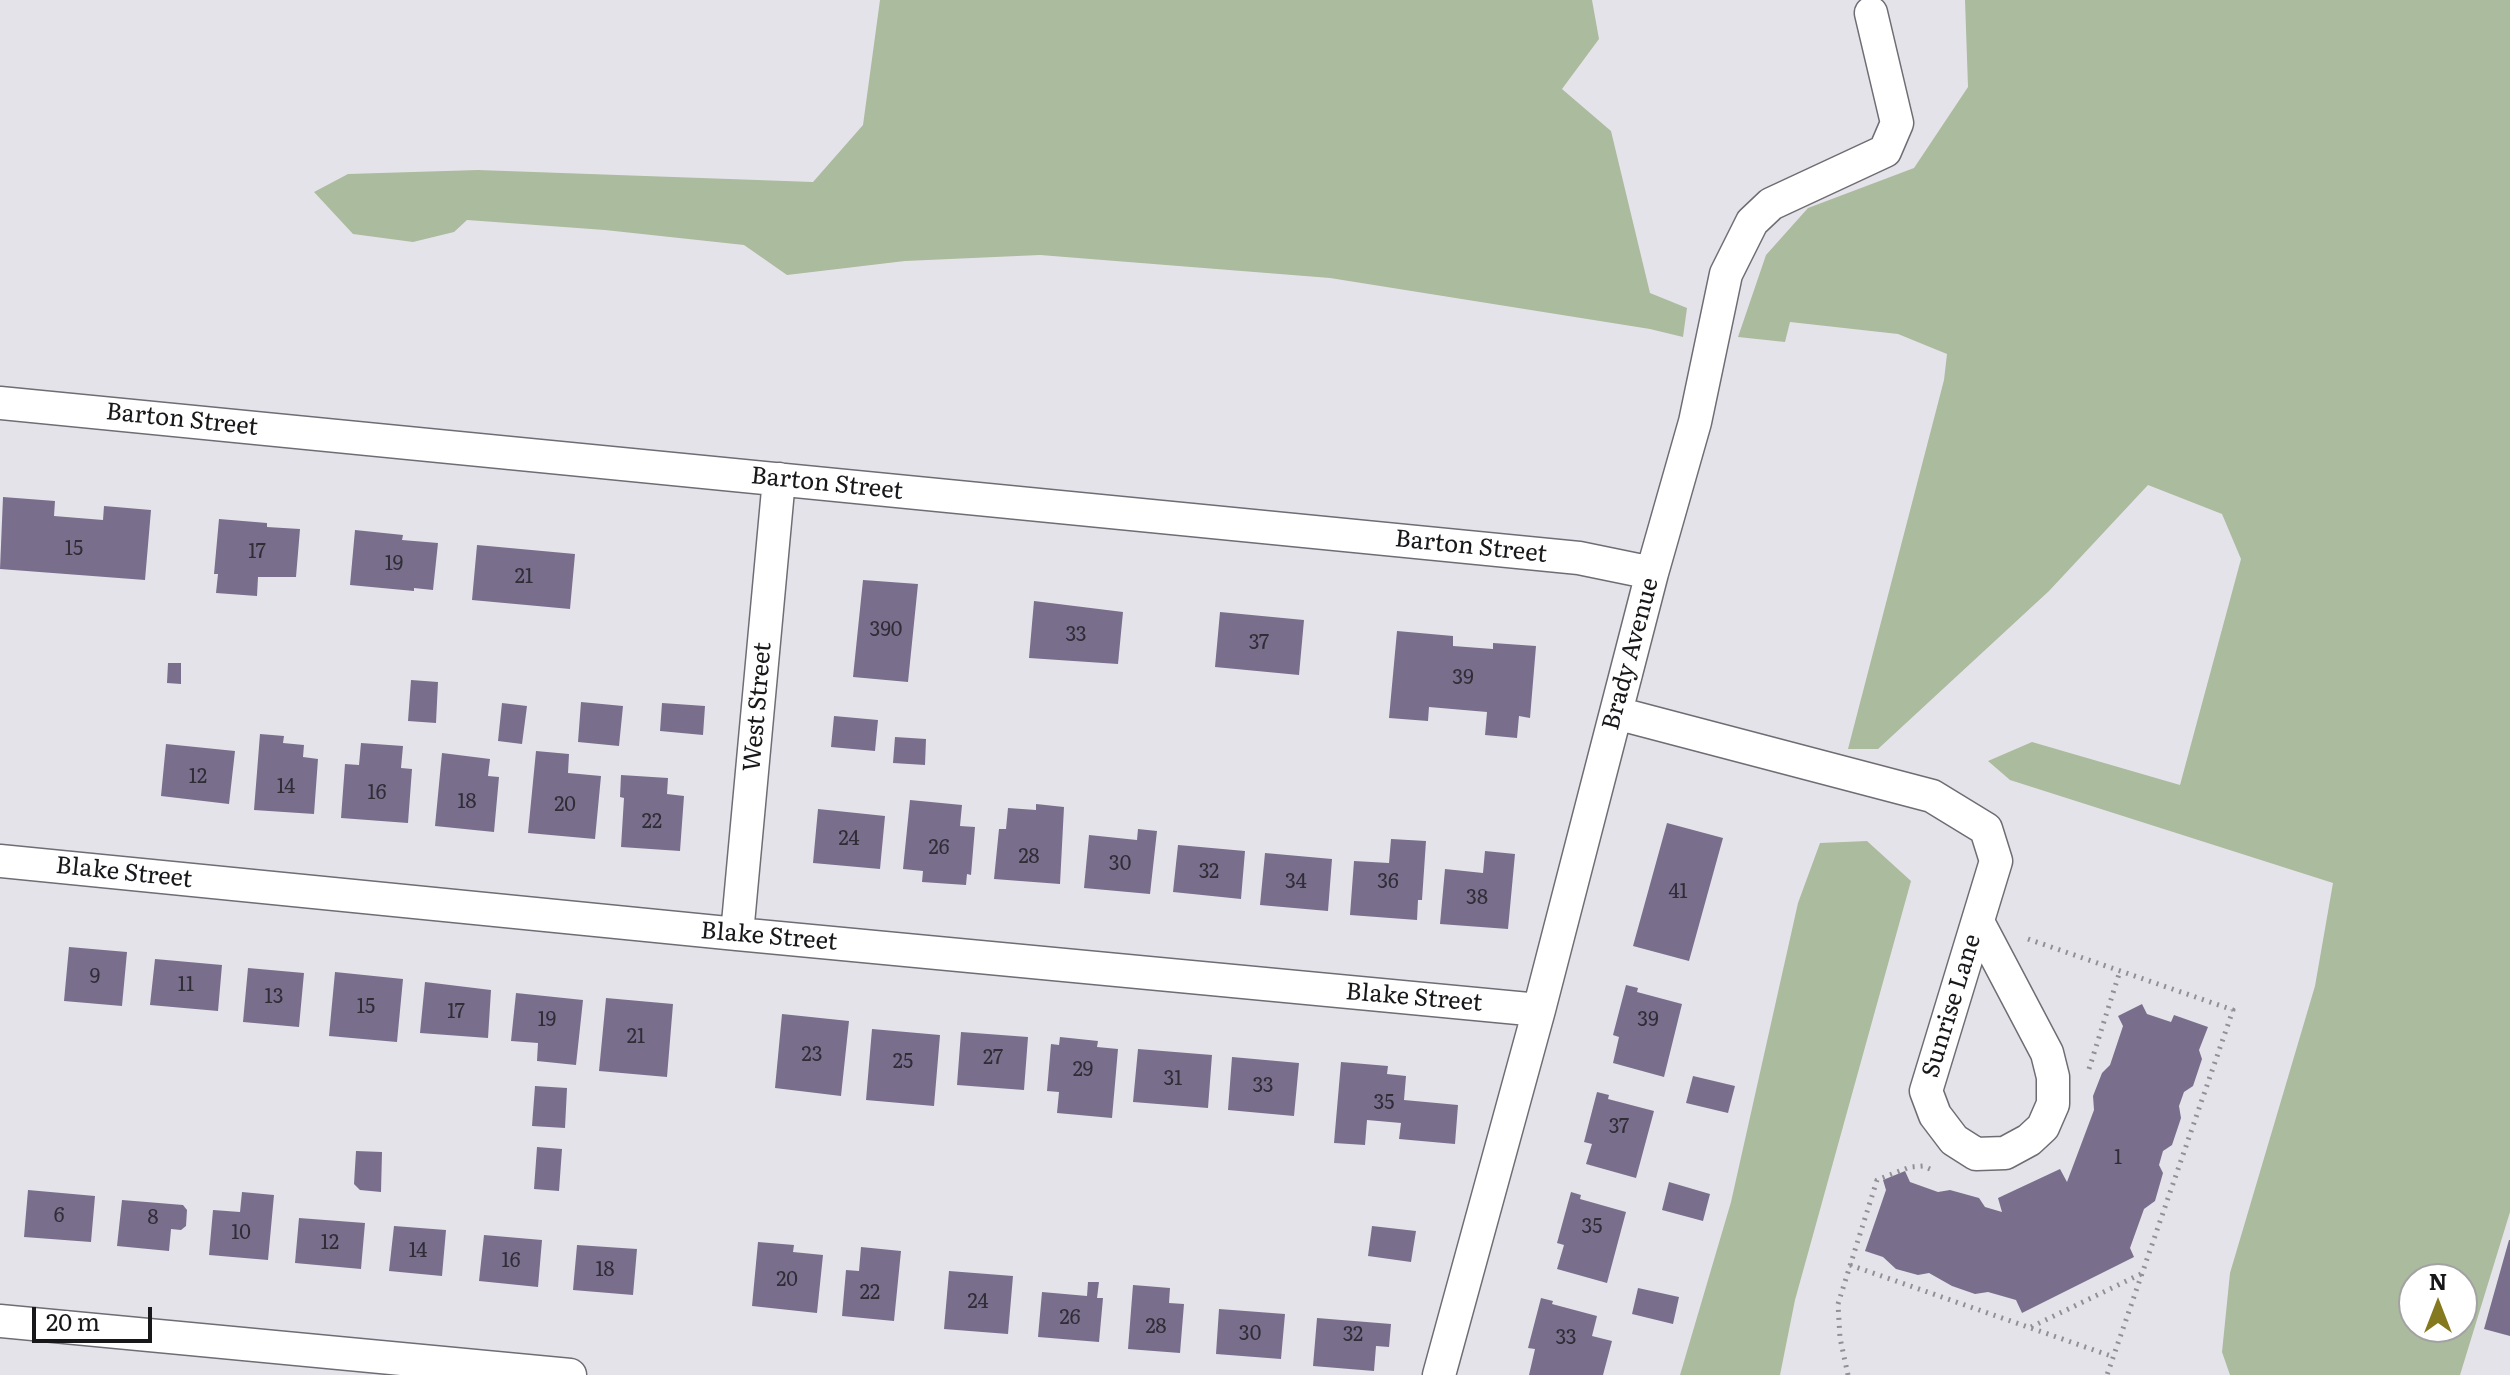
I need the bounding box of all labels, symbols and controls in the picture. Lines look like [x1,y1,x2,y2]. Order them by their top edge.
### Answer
street label: Barton Street [105,398,259,442]
street label: Barton Street [750,462,904,506]
street label: Barton Street [1394,525,1548,569]
house number: 15 [65,537,83,561]
house number: 17 [248,540,266,564]
house number: 19 [385,552,403,576]
house number: 21 [515,565,533,589]
street label: Brady Avenue [1597,575,1665,733]
house number: 390 [870,618,902,642]
house number: 33 [1065,623,1087,647]
house number: 37 [1249,631,1269,655]
street label: West Street [738,641,778,773]
house number: 39 [1452,666,1474,690]
house number: 12 [189,765,207,789]
house number: 14 [277,775,295,799]
house number: 16 [368,781,386,805]
house number: 18 [457,790,477,814]
house number: 20 [554,793,576,817]
house number: 22 [642,810,662,834]
house number: 24 [838,827,860,851]
house number: 26 [929,836,949,860]
house number: 28 [1018,845,1040,869]
street label: Blake Street [54,852,194,894]
house number: 30 [1109,852,1131,876]
house number: 32 [1199,860,1219,884]
house number: 34 [1285,870,1307,894]
house number: 36 [1377,870,1399,894]
house number: 41 [1668,880,1688,904]
house number: 38 [1466,886,1488,910]
street label: Blake Street [699,917,839,957]
street label: Sunrise Lane [1917,931,1987,1081]
house number: 9 [90,965,100,989]
house number: 11 [178,973,194,997]
street label: Blake Street [1344,978,1484,1018]
house number: 13 [265,985,283,1009]
house number: 15 [357,995,375,1019]
house number: 17 [447,1000,465,1024]
house number: 19 [538,1008,556,1032]
house number: 39 [1637,1008,1659,1032]
house number: 21 [627,1025,645,1049]
house number: 23 [802,1043,822,1067]
house number: 27 [983,1046,1003,1070]
house number: 25 [893,1050,913,1074]
house number: 29 [1073,1058,1093,1082]
house number: 31 [1164,1067,1182,1091]
house number: 33 [1252,1074,1274,1098]
house number: 35 [1374,1091,1394,1115]
house number: 37 [1609,1115,1629,1139]
house number: 1 [2114,1146,2122,1170]
house number: 6 [54,1204,64,1228]
house number: 8 [147,1206,159,1230]
house number: 35 [1582,1215,1602,1239]
house number: 10 [231,1221,251,1245]
house number: 12 [321,1231,339,1255]
house number: 14 [409,1239,427,1263]
house number: 16 [502,1249,520,1273]
house number: 18 [595,1258,615,1282]
north arrow [2398,1263,2478,1343]
text: N [2429,1264,2447,1297]
house number: 20 [776,1268,798,1292]
house number: 22 [860,1281,880,1305]
house number: 24 [967,1290,989,1314]
scale bar [36,1291,156,1341]
text: 20 m [46,1303,100,1338]
house number: 26 [1060,1306,1080,1330]
house number: 28 [1145,1315,1167,1339]
house number: 30 [1239,1322,1261,1346]
house number: 32 [1343,1323,1363,1347]
house number: 33 [1555,1326,1577,1350]

